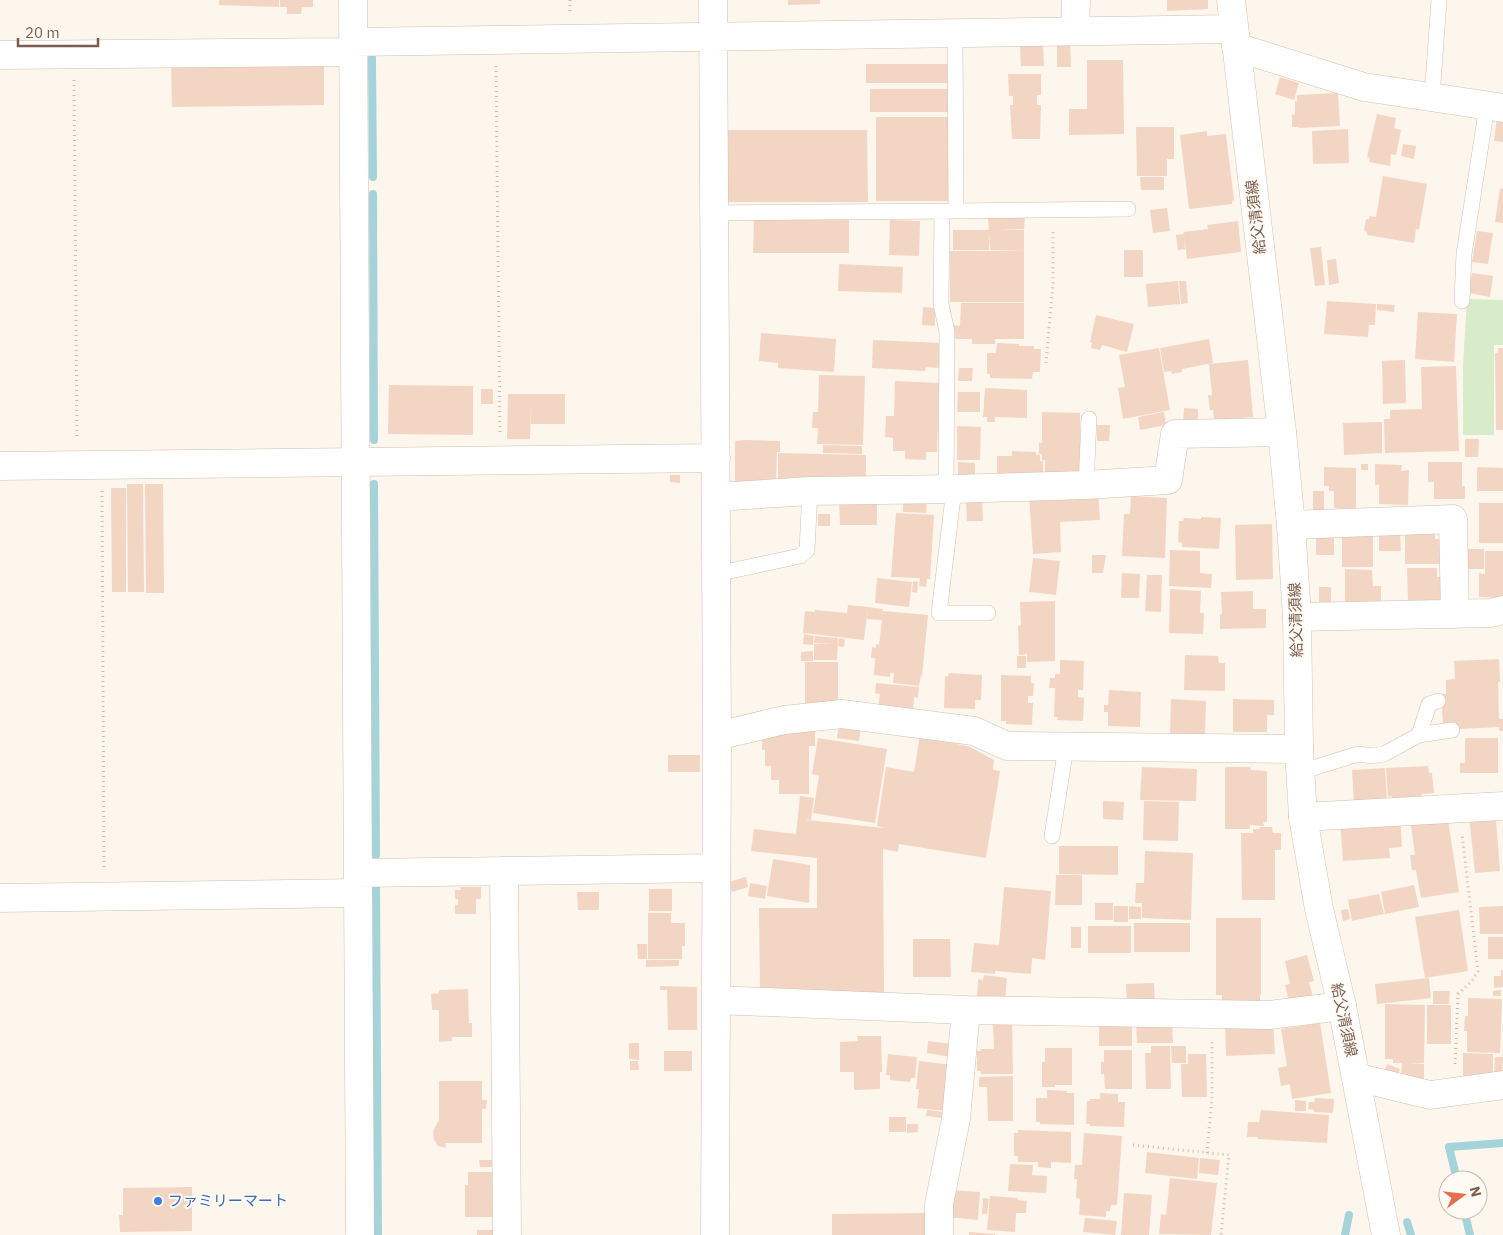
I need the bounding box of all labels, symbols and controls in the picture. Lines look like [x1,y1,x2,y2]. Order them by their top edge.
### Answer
scale bar [18,15,98,47]
text: 20 m [25,23,60,42]
street label: 給父清須線 [1242,179,1270,255]
street label: 給父清須線 [1285,582,1306,658]
street label: 給父清須線 [1327,981,1362,1059]
north arrow [1438,1170,1488,1220]
text: N [1466,1184,1486,1199]
place label: ファミリーマート [168,1191,288,1210]
marker: ファミリーマート [152,1195,164,1207]

